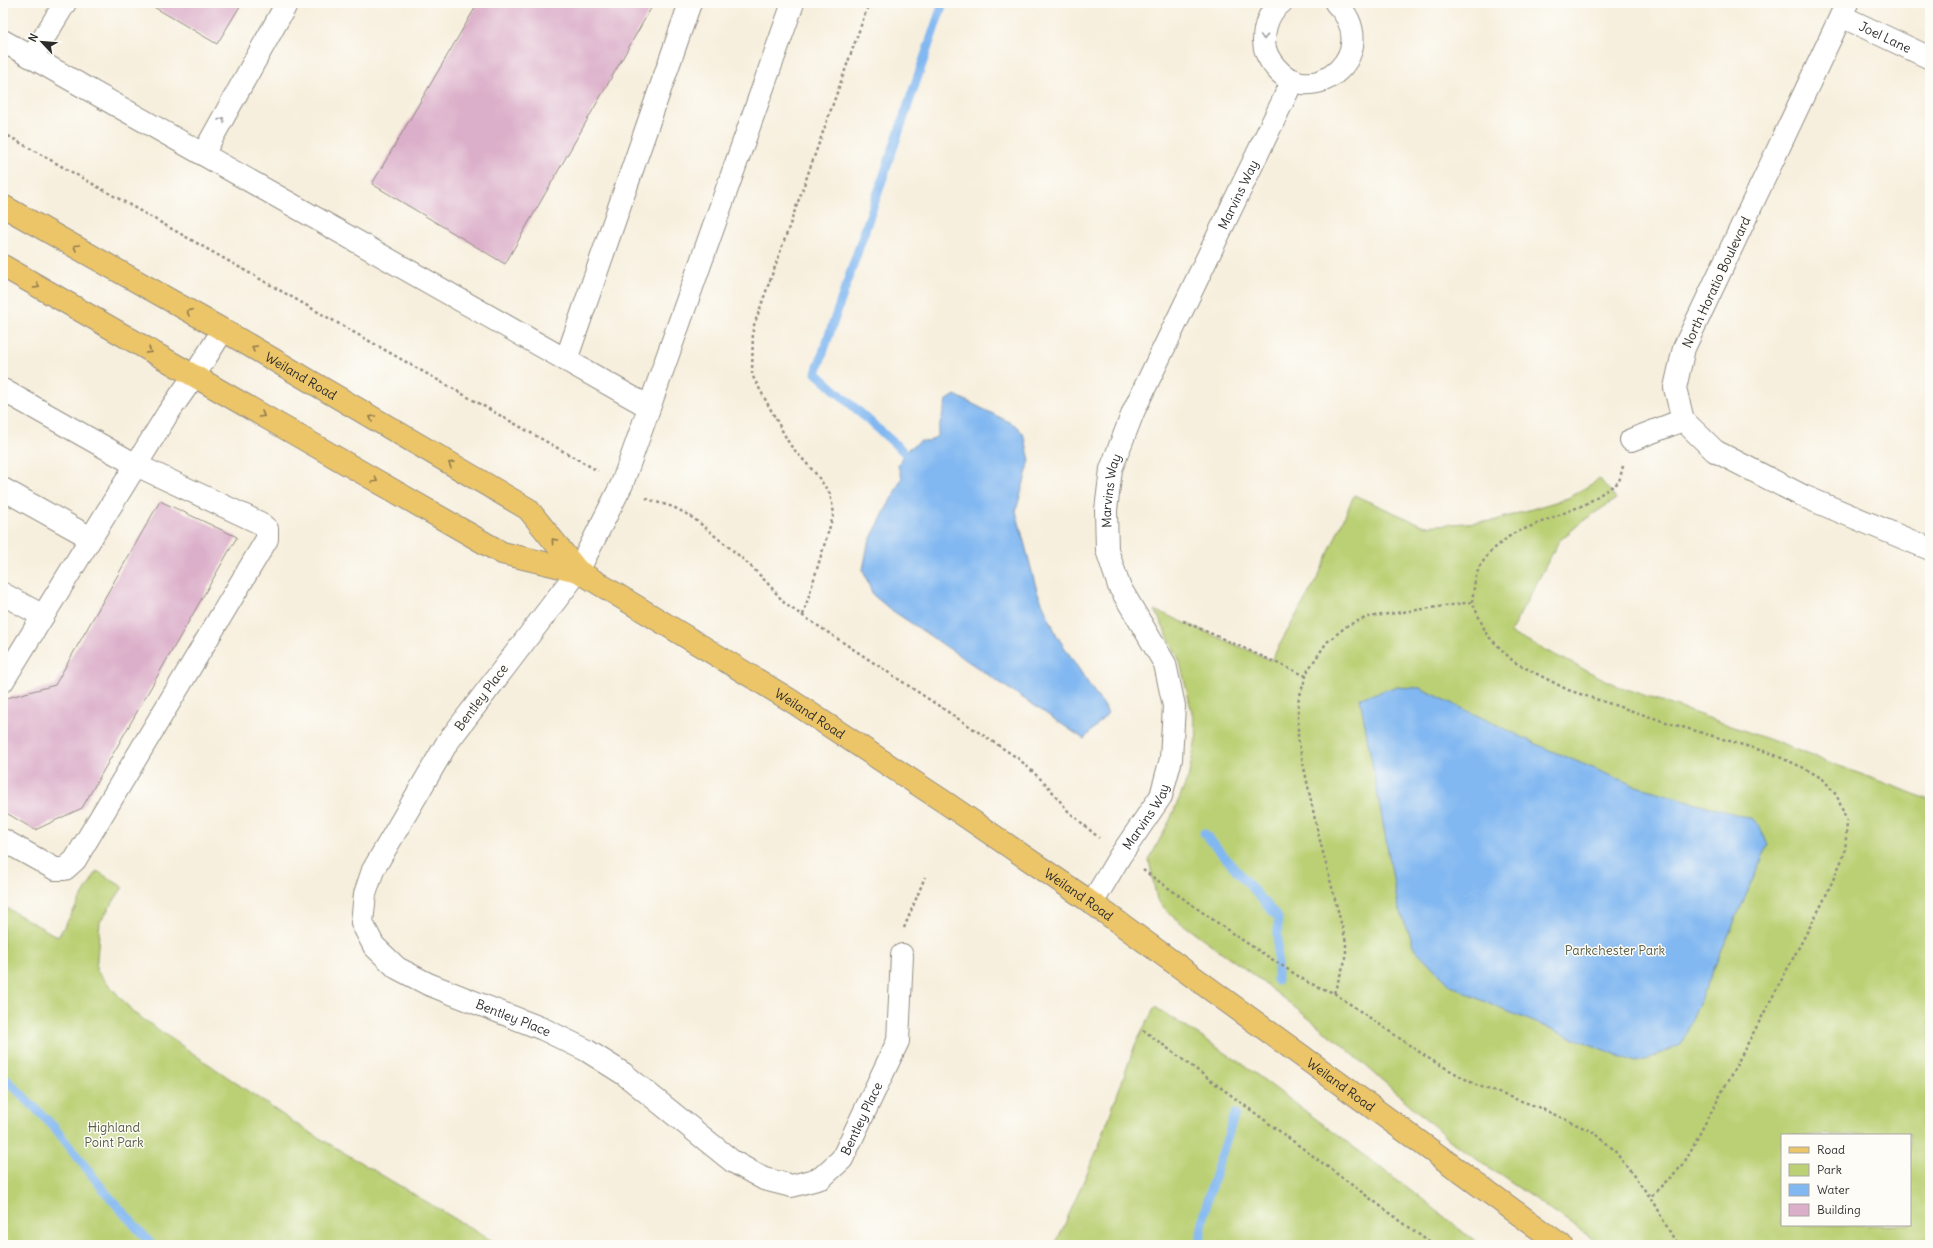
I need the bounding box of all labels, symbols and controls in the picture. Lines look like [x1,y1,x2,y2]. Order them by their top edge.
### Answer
street label: Joel Lane [1856,18,1914,57]
north arrow [22,22,62,62]
text: N [25,31,41,44]
one-way arrow [1260,34,1269,40]
one-way arrow [217,117,224,124]
street label: Marvins Way [1214,157,1262,232]
street label: North Horatio Boulevard [1678,213,1755,351]
one-way arrow [73,245,80,252]
one-way arrow [33,281,40,288]
one-way arrow [186,309,193,316]
one-way arrow [145,346,152,353]
one-way arrow [251,346,258,353]
street label: Weiland Road [262,349,340,404]
one-way arrow [258,411,265,418]
one-way arrow [369,415,376,422]
street label: Marvins Way [1098,451,1125,528]
one-way arrow [448,461,455,469]
one-way arrow [371,476,378,483]
one-way arrow [551,538,558,545]
street label: Bentley Place [451,661,512,734]
street label: Weiland Road [772,685,848,743]
street label: Marvins Way [1119,782,1173,853]
street label: Weiland Road [1041,865,1117,925]
park label: Parkchester Park [1565,942,1666,959]
street label: Bentley Place [473,996,554,1041]
street label: Weiland Road [1303,1054,1379,1116]
street label: Bentley Place [837,1079,886,1158]
park label: Highland Point Park [84,1119,144,1151]
legend [1781,1134,1911,1226]
text: Road [1817,1142,1845,1157]
text: Park [1817,1162,1842,1177]
text: Water [1817,1182,1850,1197]
text: Building [1817,1202,1861,1217]

